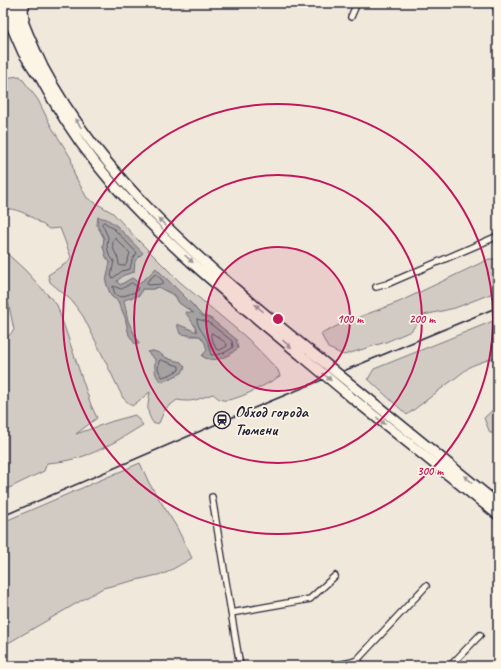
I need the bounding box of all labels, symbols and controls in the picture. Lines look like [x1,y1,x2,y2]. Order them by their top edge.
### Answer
one-way arrow [74,117,82,128]
one-way arrow [157,217,167,226]
one-way arrow [183,255,194,264]
one-way arrow [253,304,264,313]
text: 100 m [337,311,364,327]
text: 200 m [409,311,436,327]
centre of rings [271,312,285,326]
one-way arrow [282,339,293,348]
one-way arrow [322,372,332,381]
place label: Обход города Тюмени [235,402,310,440]
station icon: Обход города Тюмени [212,410,232,430]
one-way arrow [376,417,387,426]
text: 300 m [417,463,444,479]
one-way arrow [462,475,473,484]

